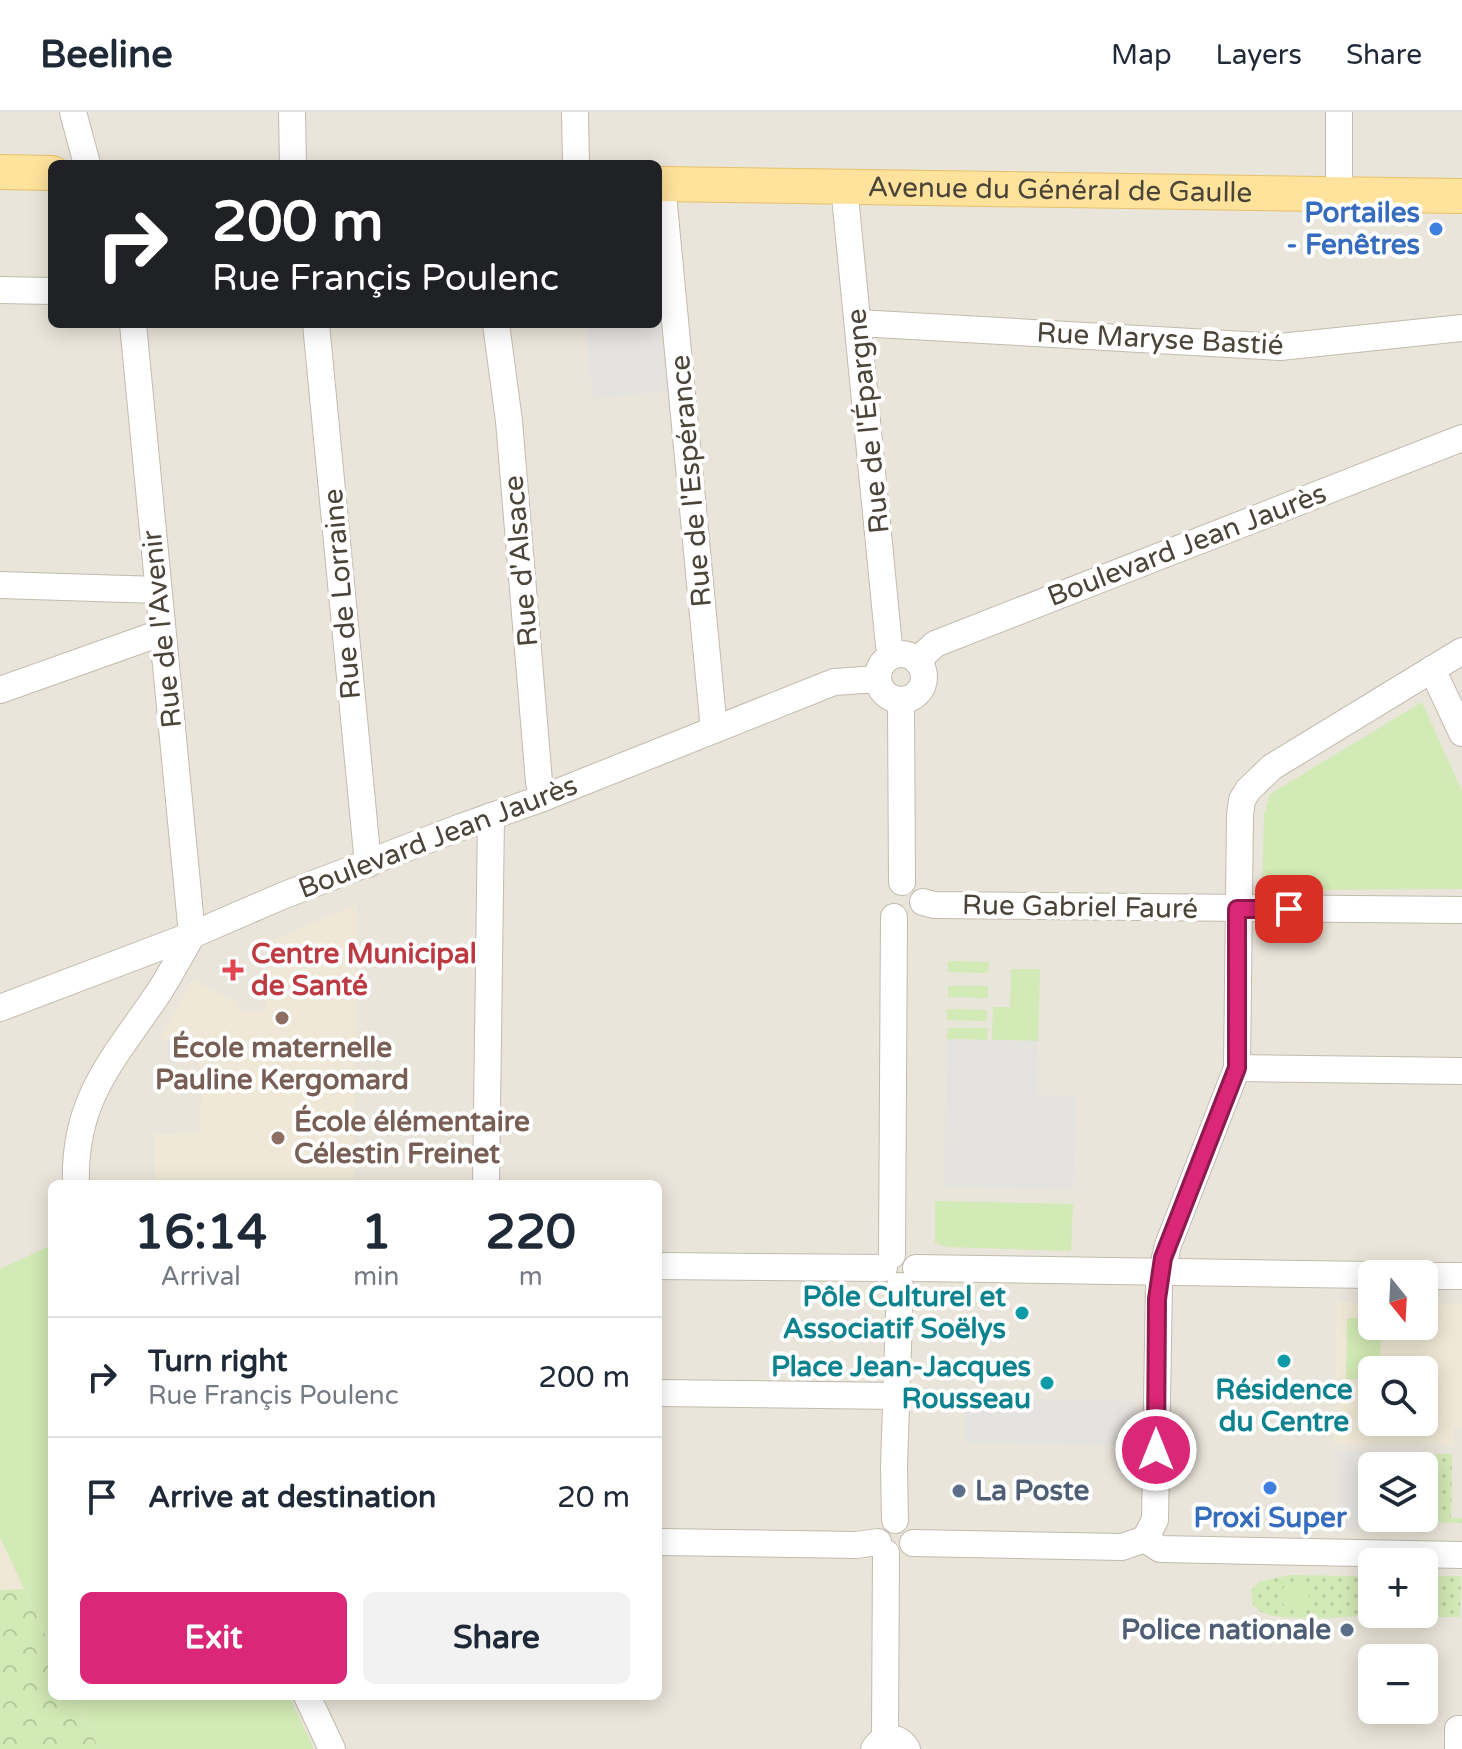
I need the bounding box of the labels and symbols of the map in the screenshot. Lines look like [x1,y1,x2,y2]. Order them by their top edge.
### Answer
street label: Avenue du Général de Gaulle [867,170,1253,210]
place label: Portailes - Fenêtres [1286,196,1420,262]
marker: Portailes - Fenêtres [1427,220,1445,238]
street label: Rue de l'Épargne [839,307,897,535]
street label: Rue Maryse Bastié [1036,316,1284,362]
street label: Rue de l'Espérance [663,354,719,608]
street label: Rue d'Alsace [497,474,545,648]
street label: Boulevard Jean Jaurès [1043,476,1331,614]
street label: Rue de Lorraine [316,487,368,701]
street label: Rue de l'Avenir [135,528,189,730]
street label: Boulevard Jean Jaurès [294,768,582,906]
pin [1255,875,1323,943]
street label: Rue Gabriel Fauré [962,888,1198,926]
place label: Centre Municipal de Santé [251,937,477,1003]
marker: Centre Municipal de Santé [222,959,244,981]
marker: École maternelle Pauline Kergomard [273,1009,291,1027]
place label: École maternelle Pauline Kergomard [155,1030,409,1097]
place label: École élémentaire Célestin Freinet [294,1104,530,1171]
marker: École élémentaire Célestin Freinet [269,1129,287,1147]
north arrow [1358,1260,1438,1340]
place label: Pôle Culturel et Associatif Soëlys [783,1280,1006,1346]
marker: Pôle Culturel et Associatif Soëlys [1013,1304,1031,1322]
place label: Place Jean-Jacques Rousseau [771,1350,1031,1416]
marker: Résidence du Centre [1275,1352,1293,1370]
place label: Résidence du Centre [1215,1373,1353,1439]
marker: Place Jean-Jacques Rousseau [1038,1374,1056,1392]
position arrow [1114,1408,1198,1492]
place label: La Poste [975,1474,1089,1508]
marker: Proxi Super [1261,1479,1279,1497]
marker: La Poste [950,1482,968,1500]
place label: Proxi Super [1193,1501,1348,1535]
place label: Police nationale [1121,1613,1331,1647]
marker: Police nationale [1338,1621,1356,1639]

